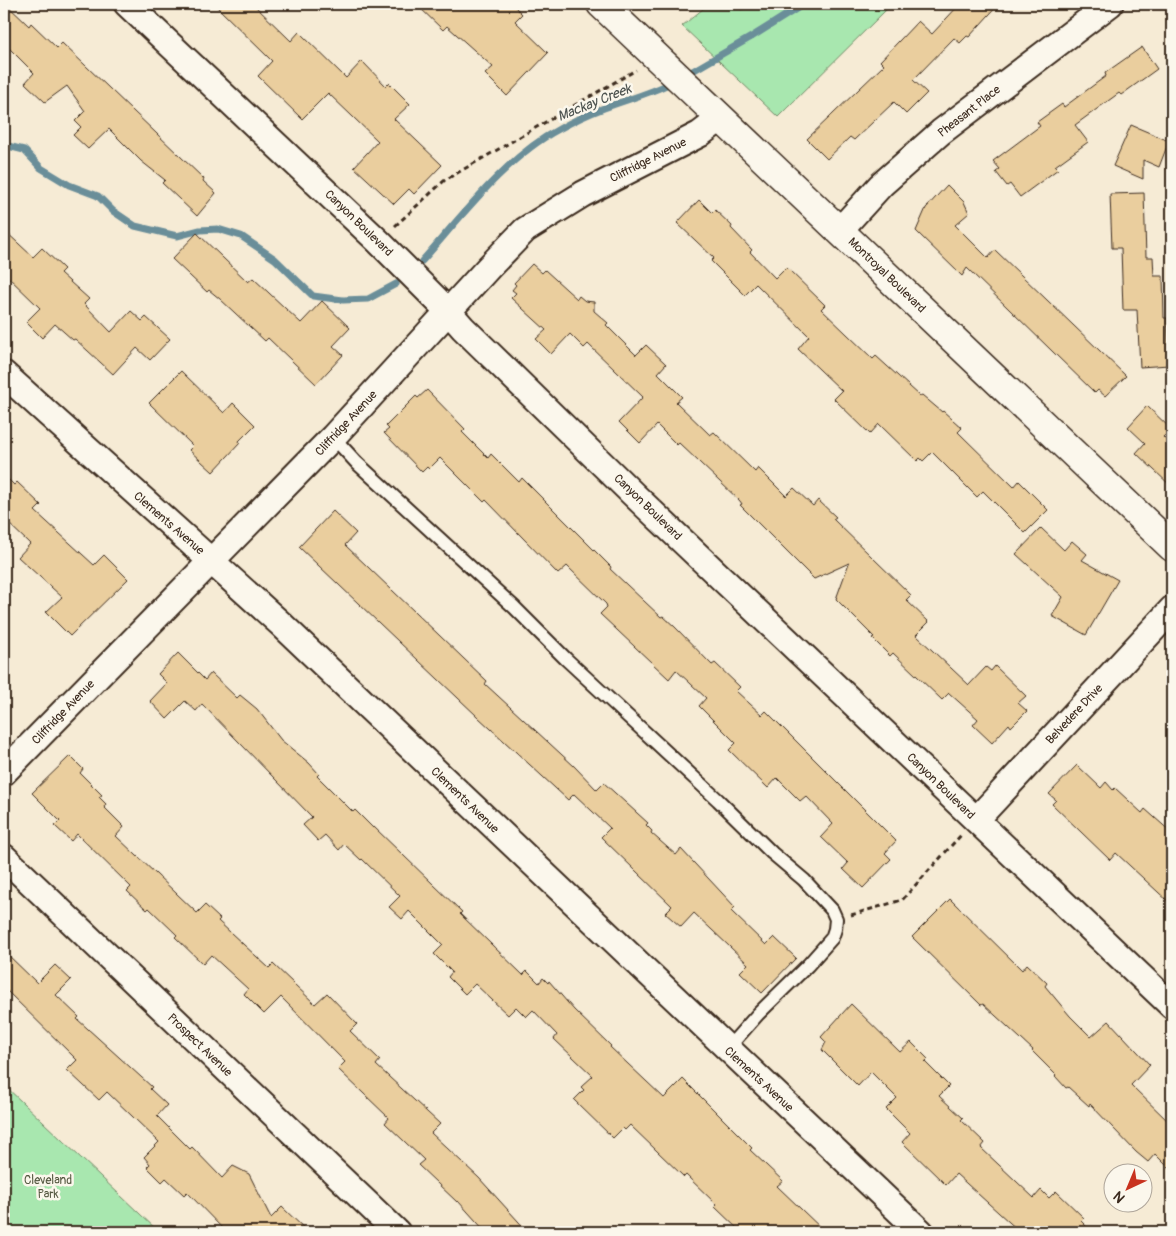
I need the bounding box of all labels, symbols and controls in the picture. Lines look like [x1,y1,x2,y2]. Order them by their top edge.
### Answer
water label: Mackay Creek [555,80,635,125]
street label: Pheasant Place [935,82,1004,141]
street label: Cliffridge Avenue [607,135,689,186]
street label: Canyon Boulevard [321,187,396,260]
street label: Montroyal Boulevard [845,235,929,316]
street label: Cliffridge Avenue [312,387,381,459]
street label: Canyon Boulevard [610,471,685,544]
street label: Clements Avenue [130,489,207,558]
street label: Cliffridge Avenue [29,677,98,748]
street label: Belvedere Drive [1043,681,1106,748]
street label: Canyon Boulevard [903,750,978,823]
street label: Clements Avenue [428,764,502,837]
street label: Prospect Avenue [164,1011,235,1080]
street label: Clements Avenue [721,1044,796,1115]
north arrow [1104,1164,1154,1214]
park label: Cleveland Park [24,1173,72,1202]
text: N [1110,1188,1129,1206]

